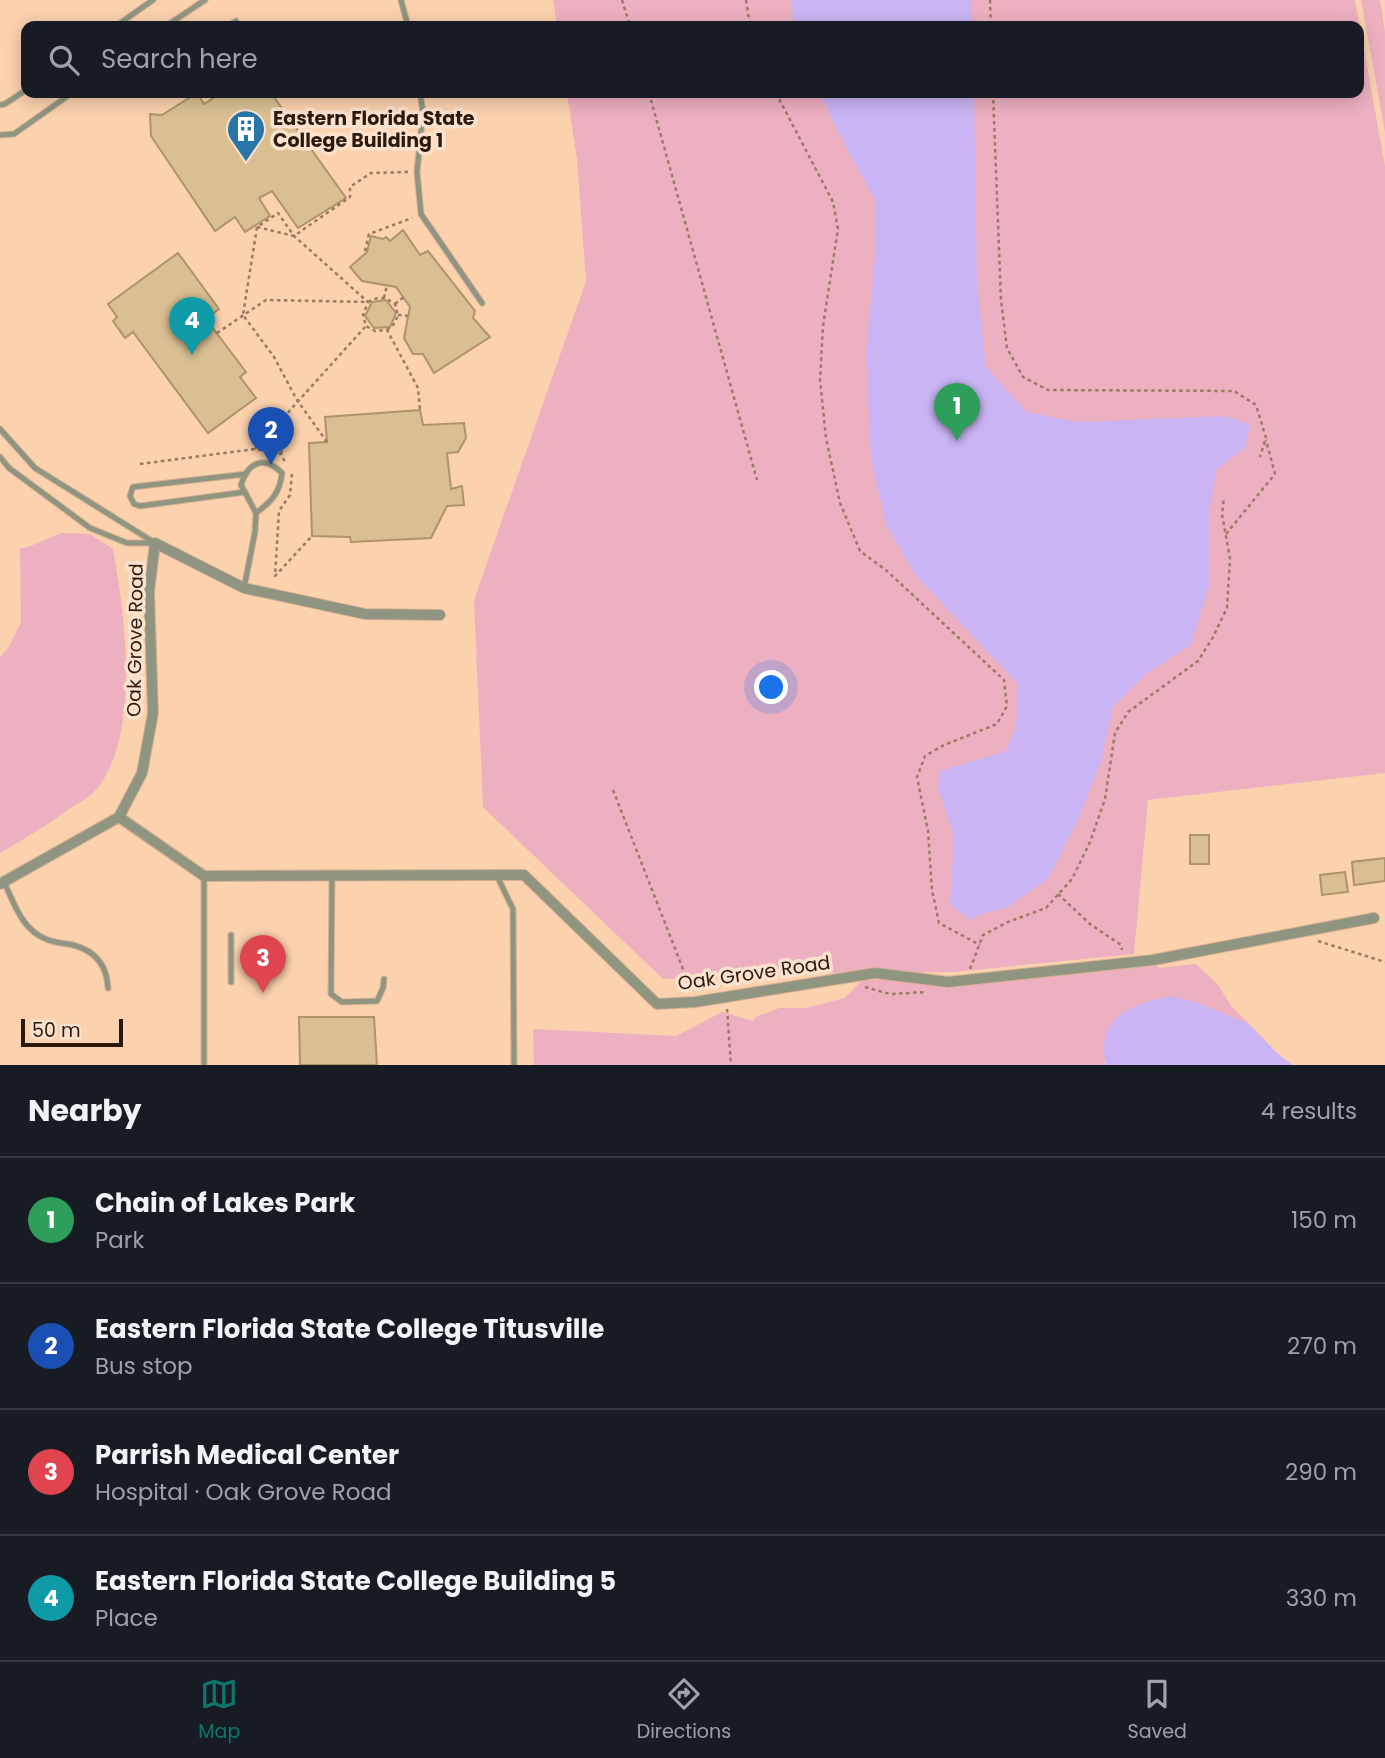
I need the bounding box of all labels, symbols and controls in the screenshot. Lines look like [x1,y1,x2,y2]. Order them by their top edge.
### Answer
search box [21,21,1364,98]
icon: search [45,41,83,79]
text: Search here [101,41,258,77]
place label: Eastern Florida State College Building 1 [273,105,475,154]
building icon: Eastern Florida State College Building 1 [225,108,267,163]
pin: 4 [169,297,215,355]
pin: 1 [934,383,980,441]
pin: 2 [248,407,294,465]
street label: Oak Grove Road [120,563,150,717]
your location [754,670,788,704]
pin: 3 [240,935,286,993]
street label: Oak Grove Road [676,949,832,997]
scale bar [21,1016,122,1048]
text: 50 m [32,1017,81,1044]
text: Nearby [28,1089,142,1132]
text: 4 results [1261,1095,1357,1127]
text: Chain of Lakes Park [95,1185,355,1221]
text: 1 [47,1204,55,1236]
text: 150 m [1291,1204,1357,1236]
text: Park [95,1224,144,1256]
text: Eastern Florida State College Titusville [95,1311,604,1347]
text: 2 [44,1330,58,1362]
text: 270 m [1287,1330,1357,1362]
text: Bus stop [95,1350,193,1382]
text: Parrish Medical Center [95,1437,399,1473]
text: 3 [44,1456,58,1488]
text: 290 m [1285,1456,1357,1488]
text: Hospital · Oak Grove Road [95,1476,392,1508]
text: Eastern Florida State College Building 5 [95,1563,616,1599]
text: 4 [43,1582,59,1614]
text: 330 m [1286,1582,1357,1614]
text: Place [95,1602,158,1634]
tab: Map [198,1675,240,1746]
tab: Directions [637,1675,731,1746]
tab: Saved [1128,1675,1187,1746]

